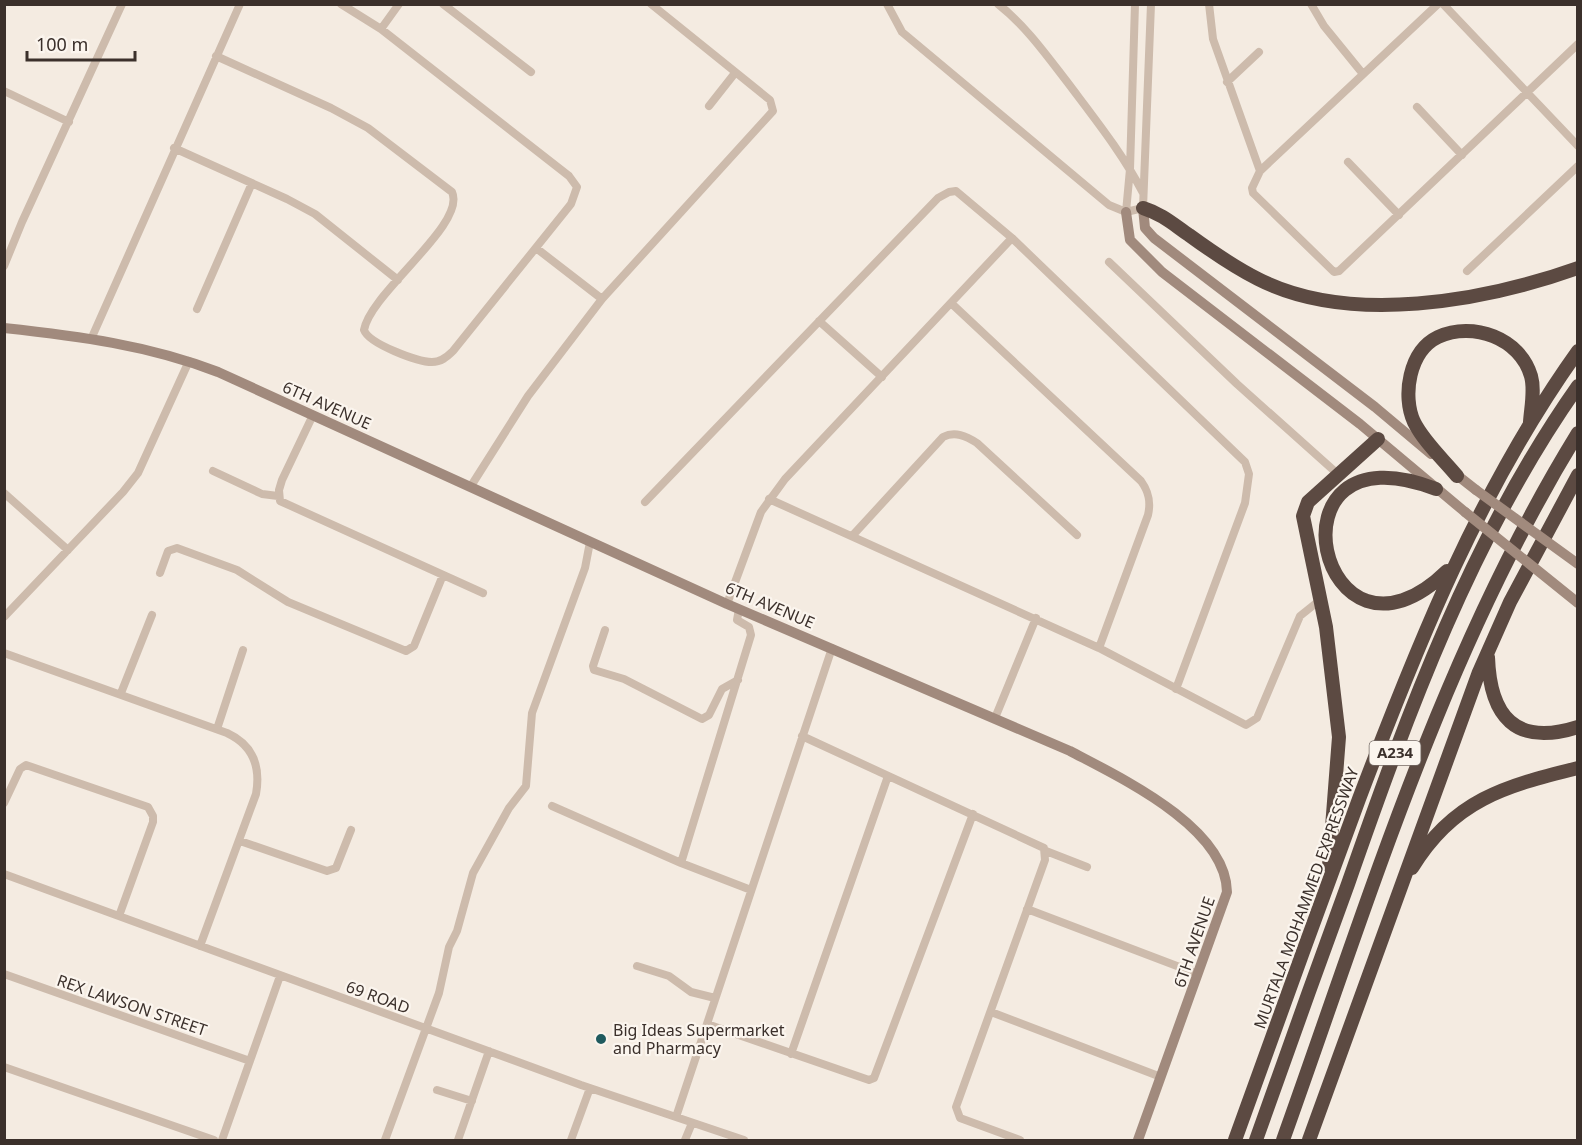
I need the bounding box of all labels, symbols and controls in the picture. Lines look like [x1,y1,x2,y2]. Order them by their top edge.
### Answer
scale bar [27,24,135,62]
text: 100 m [36,32,88,56]
street label: 6TH AVENUE [279,376,375,434]
street label: 6TH AVENUE [722,576,818,634]
road number: A234 [1370,741,1420,765]
street label: MURTALA MOHAMMED EXPRESSWAY [1248,763,1364,1032]
street label: 6TH AVENUE [1168,894,1220,990]
street label: REX LAWSON STREET [54,969,210,1041]
street label: 69 ROAD [343,975,413,1019]
place label: Big Ideas Supermarket and Pharmacy [613,1019,785,1059]
marker: Big Ideas Supermarket and Pharmacy [594,1032,608,1046]

